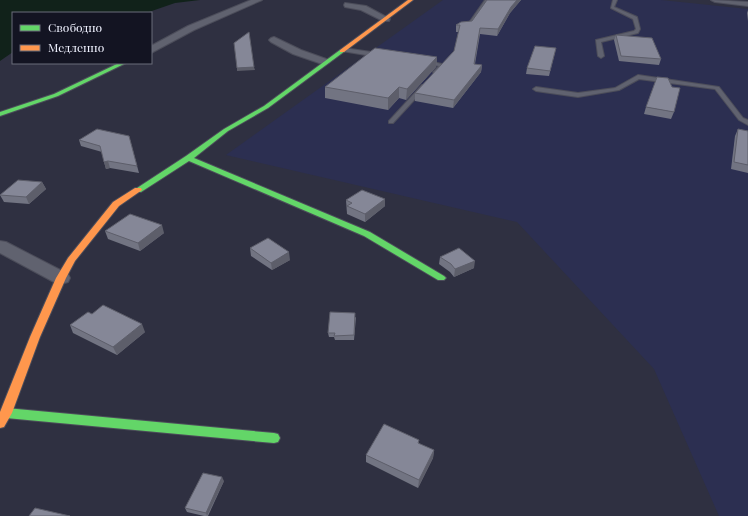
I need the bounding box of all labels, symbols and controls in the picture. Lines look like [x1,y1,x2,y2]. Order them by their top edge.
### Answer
legend [12,12,152,64]
text: Свободно [48,19,103,35]
text: Медленно [48,39,105,55]

